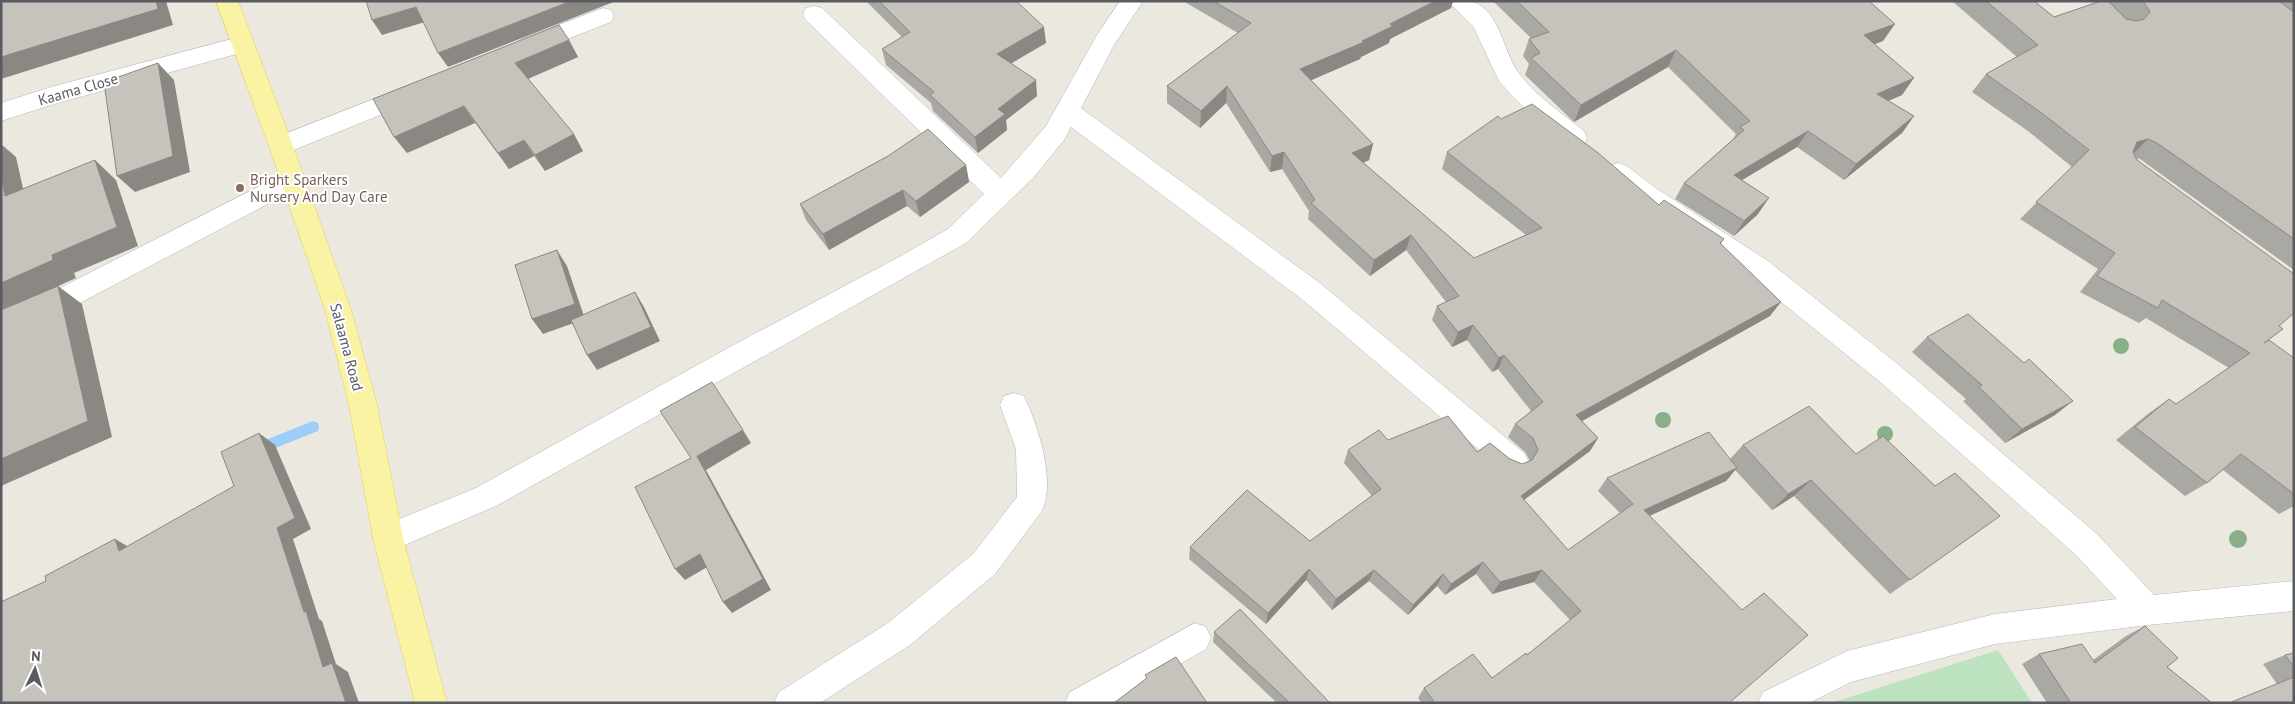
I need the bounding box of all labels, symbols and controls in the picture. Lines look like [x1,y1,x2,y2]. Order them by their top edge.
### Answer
street label: Kaama Close [36,69,120,109]
place label: Bright Sparkers Nursery And Day Care [250,170,388,206]
marker: Bright Sparkers Nursery And Day Care [234,182,246,194]
street label: Salaama Road [326,301,368,393]
north arrow [10,644,60,694]
text: N [31,647,41,665]

